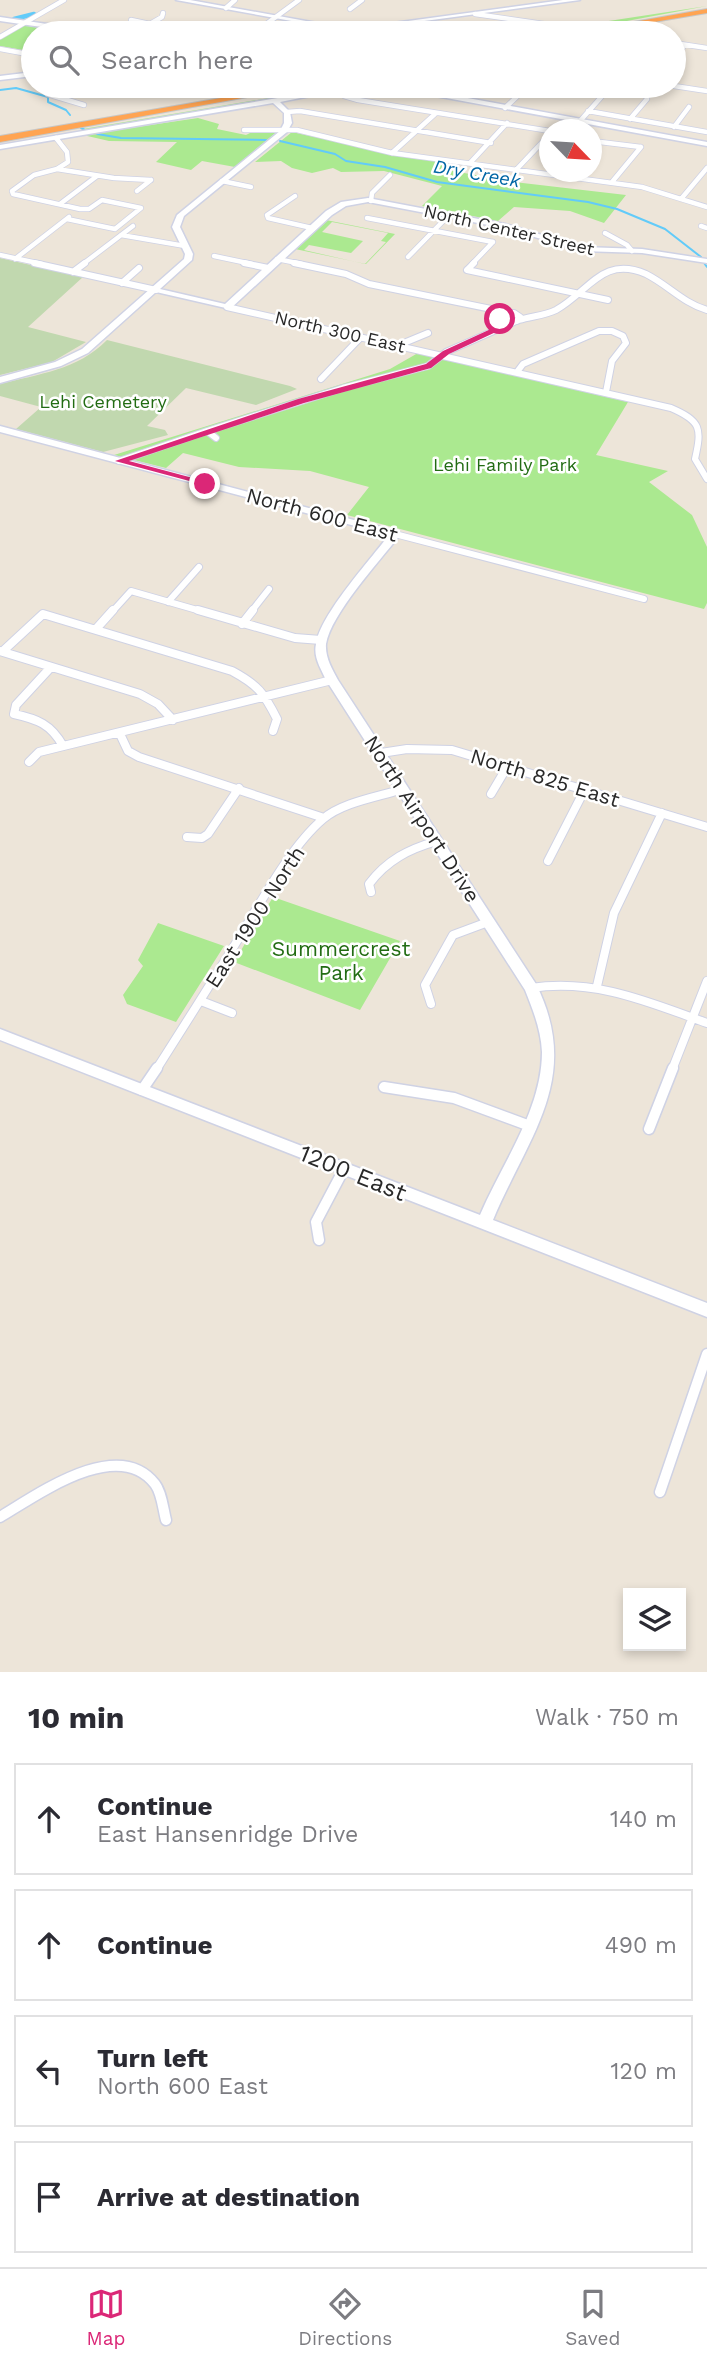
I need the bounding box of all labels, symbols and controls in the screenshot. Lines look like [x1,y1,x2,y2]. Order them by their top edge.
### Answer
search box [21,21,686,98]
icon: search [45,41,83,79]
text: Search here [101,45,253,75]
north arrow [539,119,602,182]
water label: Dry Creek [432,155,523,193]
street label: North Center Street [422,200,597,259]
route start [484,303,515,334]
street label: North 300 East [273,306,408,357]
park label: Lehi Cemetery [39,391,167,412]
park label: Lehi Family Park [433,454,577,475]
route end [189,468,220,499]
street label: North 600 East [244,482,401,547]
street label: North Airport Drive [359,731,486,907]
street label: North 825 East [468,743,623,812]
street label: East 1900 North [199,841,310,992]
park label: Summercrest Park [272,936,411,985]
street label: 1200 East [295,1139,411,1207]
map controls [623,1588,686,1651]
button: layers [623,1588,686,1651]
text: 10 min [28,1700,124,1735]
text: Walk · 750 m [535,1704,679,1731]
text: Continue [97,1791,213,1821]
icon: ahead [30,1800,68,1838]
text: 140 m [610,1806,677,1833]
text: East Hansenridge Drive [97,1821,358,1848]
icon: ahead [30,1926,68,1964]
text: Continue [97,1930,213,1960]
text: 490 m [605,1932,677,1959]
text: Turn left [97,2043,208,2073]
icon: left [30,2052,68,2090]
text: 120 m [611,2058,677,2085]
text: North 600 East [97,2073,268,2100]
icon: arrive [30,2178,68,2216]
text: Arrive at destination [97,2182,360,2212]
tab: Map [87,2285,125,2350]
tab: Directions [298,2285,392,2350]
tab: Saved [565,2285,620,2350]

